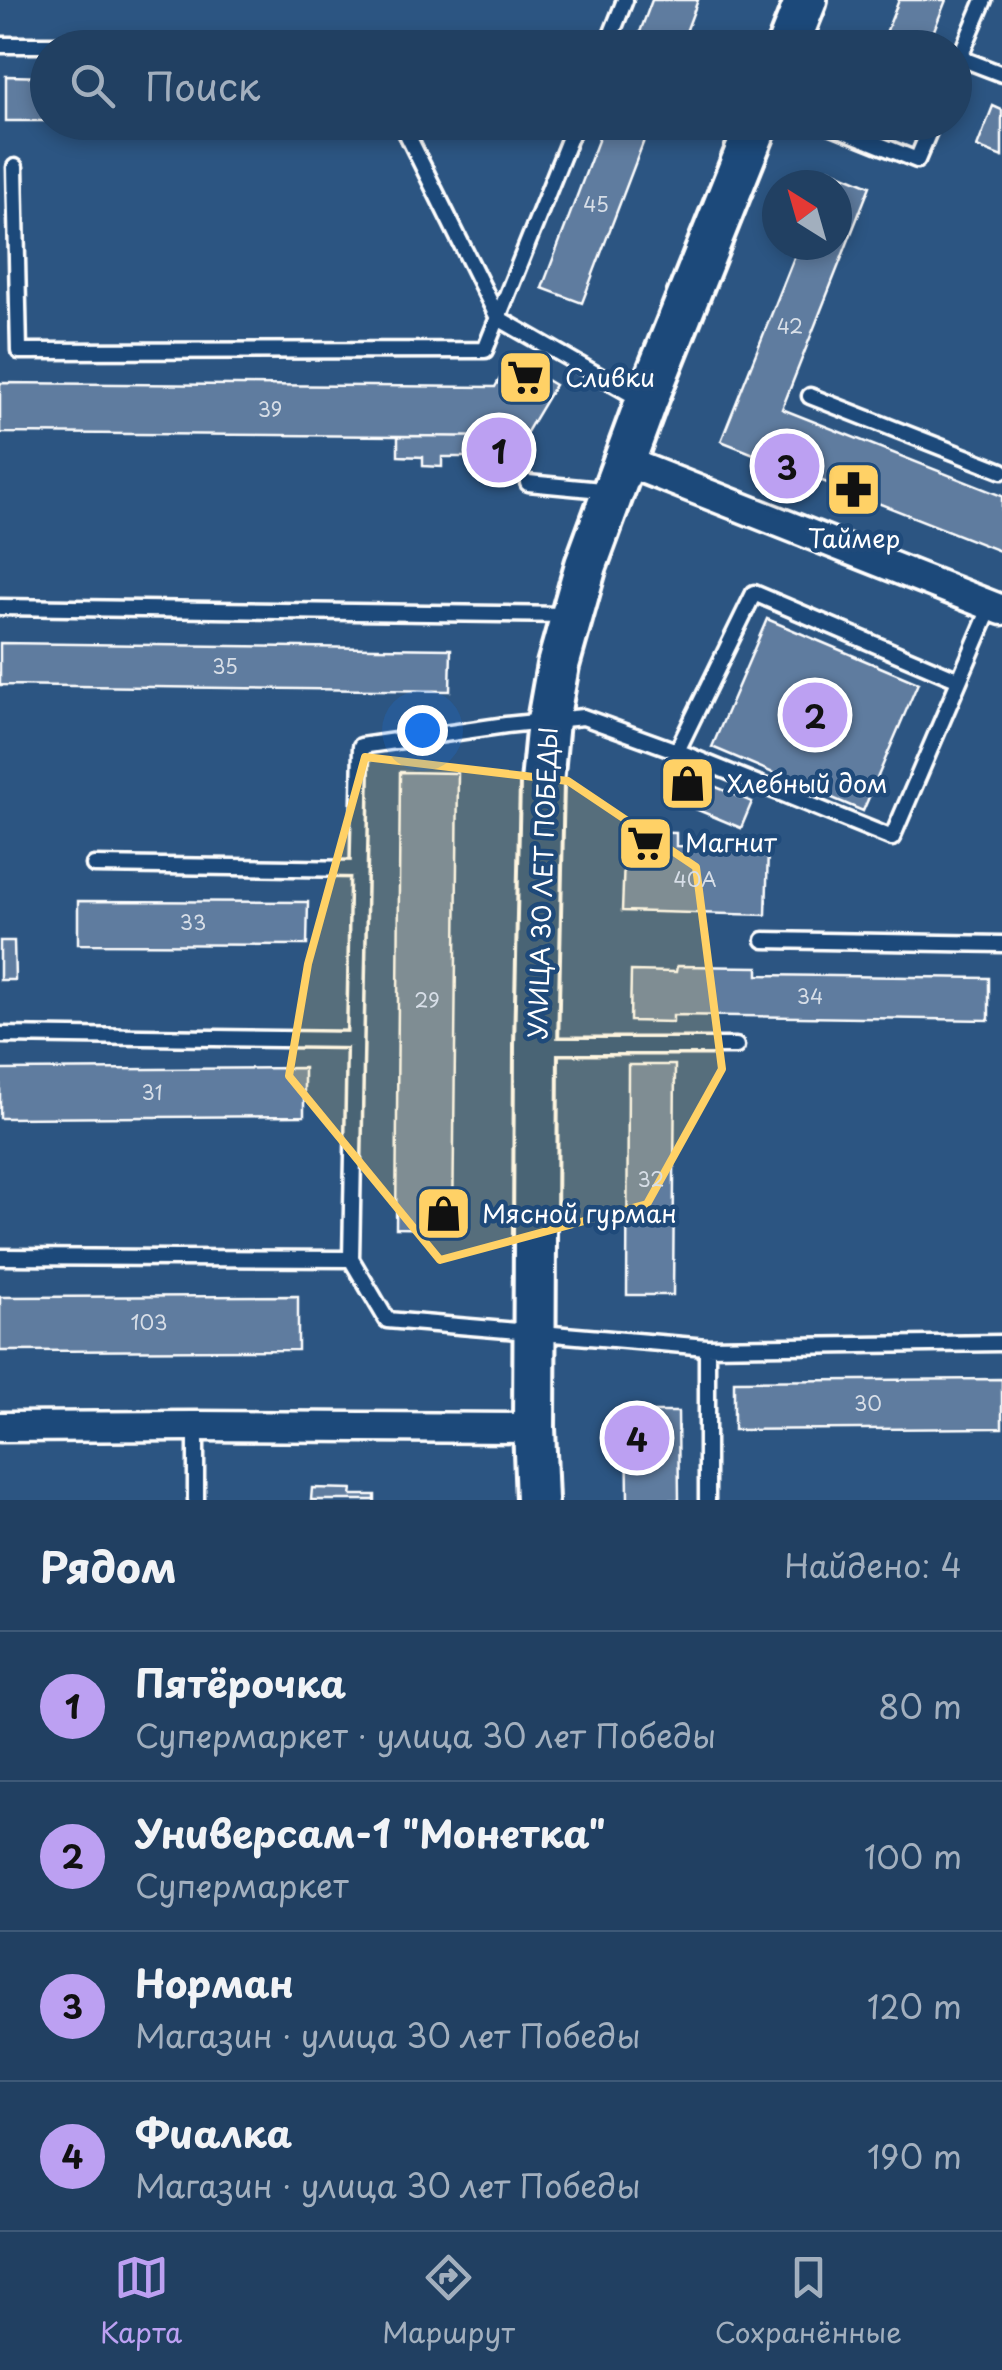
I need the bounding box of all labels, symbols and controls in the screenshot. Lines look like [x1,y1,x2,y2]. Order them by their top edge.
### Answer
search box [30,30,972,140]
text: Поиск [145,57,260,114]
icon: search [65,58,120,113]
north arrow [762,170,852,260]
house number: 45 [583,189,609,219]
house number: 42 [777,311,803,341]
supermarket icon: Сливки [496,348,556,408]
place label: Сливки [565,358,655,396]
house number: 39 [258,394,282,424]
pin: 1 [466,412,532,488]
pin: 3 [754,428,820,504]
pharmacy icon: Таймер [824,460,884,520]
place label: Таймер [808,519,900,557]
house number: 35 [212,651,238,681]
pin: 2 [782,678,848,752]
your location [397,705,448,756]
street label: УЛИЦА 30 ЛЕТ ПОБЕДЫ [518,726,566,1040]
shop icon: Хлебный дом [658,754,718,814]
place label: Хлебный дом [727,764,888,802]
supermarket icon: Магнит [616,813,676,873]
place label: Магнит [685,823,778,861]
house number: 40А [673,864,717,894]
house number: 33 [180,907,206,937]
house number: 34 [797,981,823,1011]
house number: 29 [414,985,440,1015]
house number: 31 [142,1077,162,1107]
house number: 32 [638,1164,664,1194]
shop icon: Мясной гурман [413,1184,473,1244]
place label: Мясной гурман [482,1194,677,1232]
house number: 103 [131,1307,167,1337]
house number: 30 [854,1388,882,1418]
pin: 4 [604,1400,670,1476]
text: Рядом [40,1534,177,1597]
text: Найдено: 4 [784,1541,962,1589]
text: Пятёрочка [135,1654,346,1711]
text: 1 [65,1682,80,1730]
text: 80 m [878,1682,962,1730]
text: Супермаркет · улица 30 лет Победы [135,1711,716,1759]
text: Универсам-1 "Монетка" [135,1804,606,1861]
text: 2 [61,1832,84,1880]
text: 100 m [864,1832,962,1880]
text: Супермаркет [135,1861,349,1909]
text: Норман [135,1954,294,2011]
text: 3 [62,1982,83,2030]
text: 120 m [867,1982,962,2030]
text: Магазин · улица 30 лет Победы [135,2011,641,2059]
text: Фиалка [135,2104,292,2161]
text: 4 [62,2132,83,2180]
text: 190 m [867,2132,962,2180]
text: Магазин · улица 30 лет Победы [135,2161,641,2209]
tab: Карта [100,2250,182,2353]
tab: Маршрут [382,2250,515,2353]
tab: Сохранённые [715,2250,902,2353]

